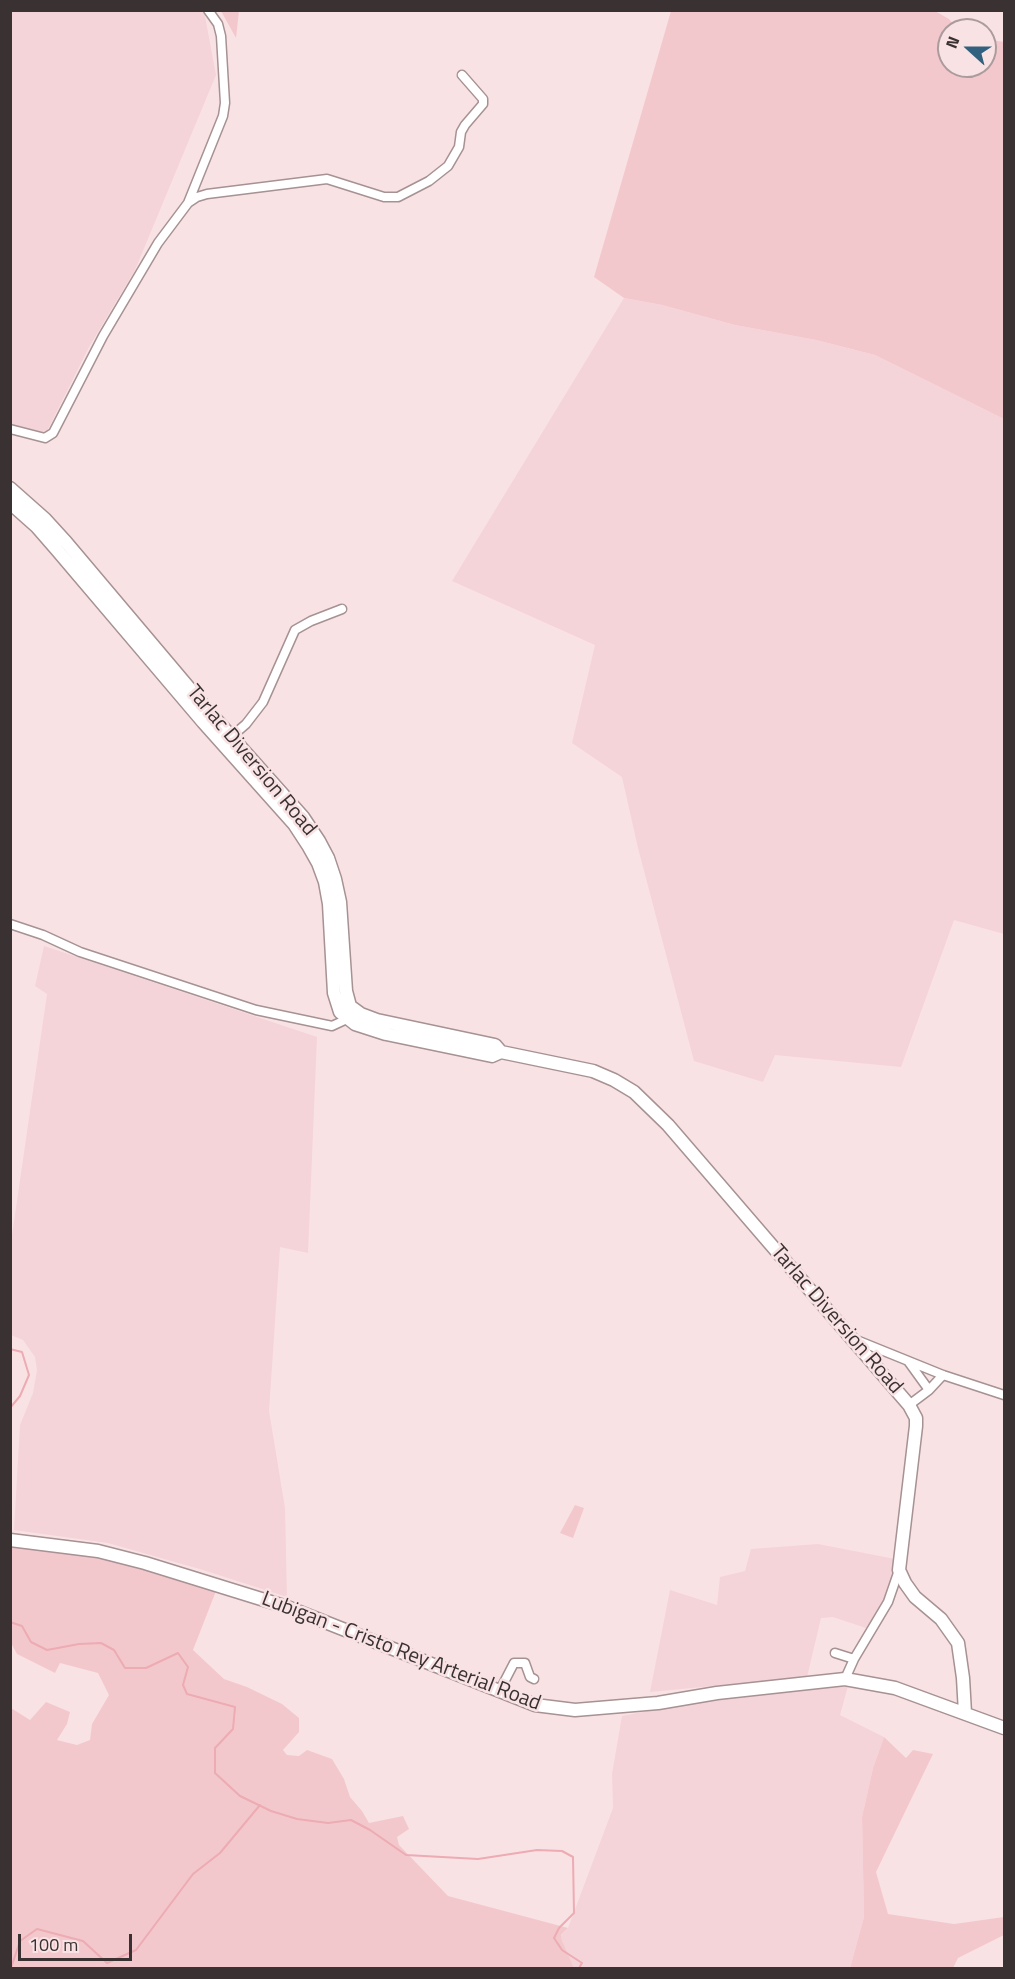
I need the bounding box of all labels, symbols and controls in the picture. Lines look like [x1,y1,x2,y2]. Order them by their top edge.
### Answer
north arrow [937,18,997,78]
text: N [939,33,965,52]
street label: Tarlac Diversion Road [181,681,321,841]
street label: Tarlac Diversion Road [765,1240,907,1400]
street label: Lubigan - Cristo Rey Arterial Road [258,1587,544,1717]
scale bar [21,1922,135,1960]
text: 100 m [29,1931,78,1958]

